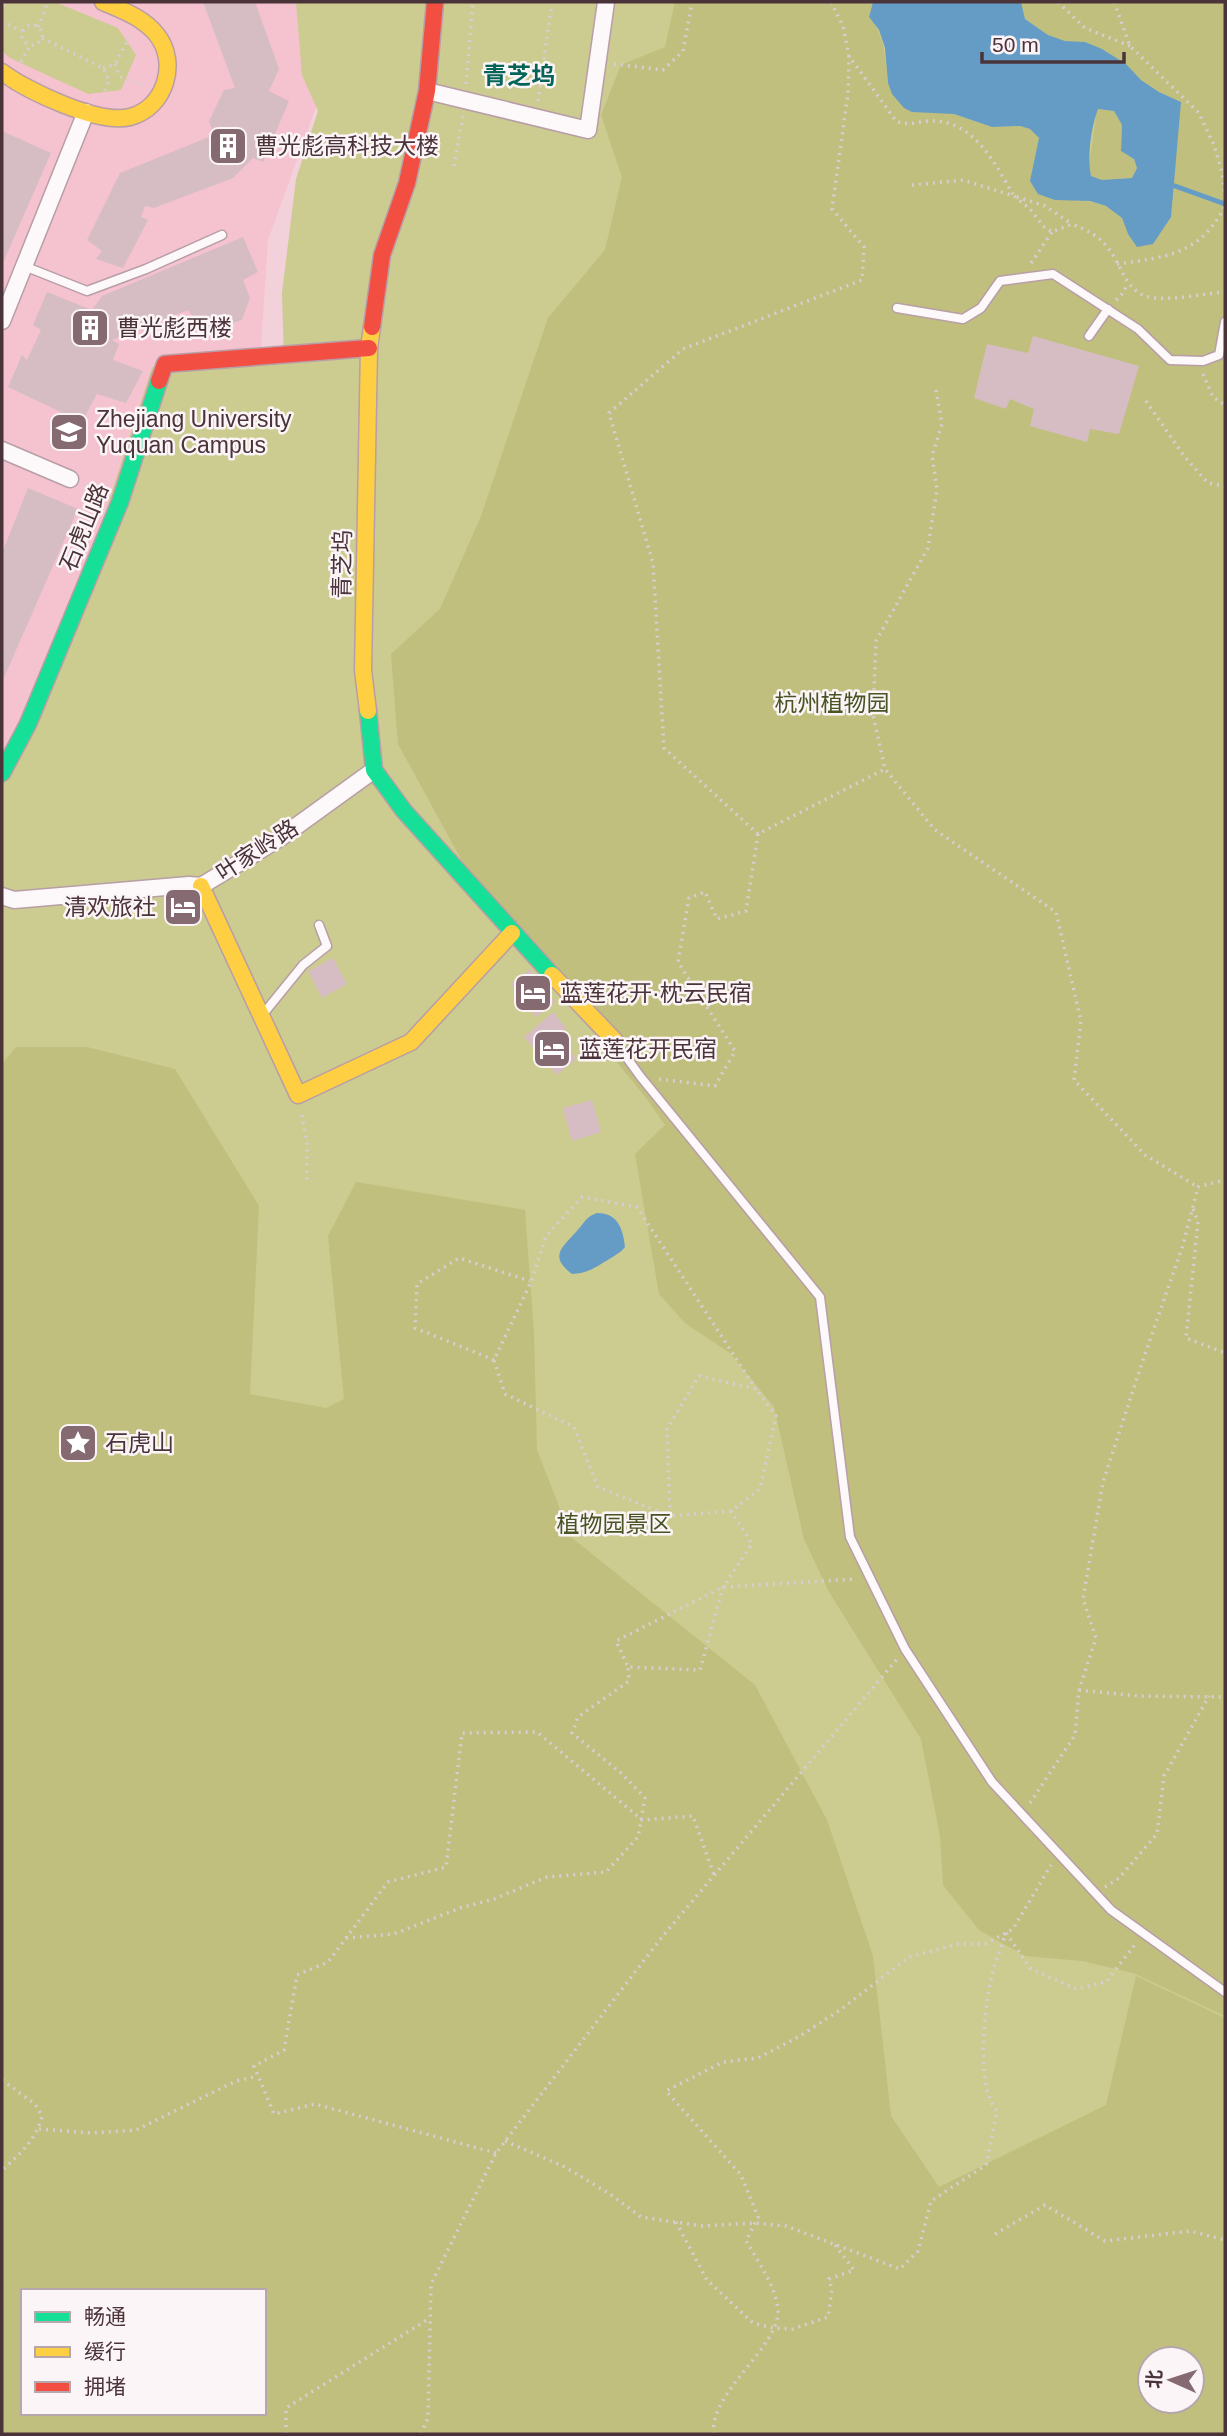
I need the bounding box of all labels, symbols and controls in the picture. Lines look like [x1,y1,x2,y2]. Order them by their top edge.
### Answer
scale bar [982,21,1124,65]
text: 50 m [992,33,1039,56]
district label: 青芝坞 [483,62,555,89]
building icon: 曹光彪高科技大楼 [207,125,249,167]
place label: 曹光彪高科技大楼 [255,133,439,159]
building icon: 曹光彪西楼 [69,307,111,349]
place label: 曹光彪西楼 [117,315,232,341]
place label: Zhejiang University Yuquan Campus [96,406,292,458]
school or university icon: Zhejiang University Yuquan Campus [48,411,90,453]
street label: 石虎山路 [55,479,113,575]
street label: 青芝坞 [328,529,356,599]
park label: 杭州植物园 [775,690,890,716]
street label: 叶家岭路 [211,814,303,886]
hotel icon: 清欢旅社 [162,886,204,928]
place label: 清欢旅社 [64,894,156,920]
hotel icon: 蓝莲花开·枕云民宿 [512,972,554,1014]
place label: 蓝莲花开·枕云民宿 [560,980,752,1006]
hotel icon: 蓝莲花开民宿 [531,1028,573,1070]
place label: 蓝莲花开民宿 [579,1036,717,1062]
place icon: 石虎山 [57,1422,99,1464]
place label: 石虎山 [105,1430,174,1456]
park label: 植物园景区 [557,1511,672,1537]
legend [21,2289,266,2415]
text: 畅通 [84,2305,126,2328]
text: 缓行 [84,2340,126,2363]
north arrow [1136,2345,1206,2415]
text: 北 [1144,2369,1166,2389]
text: 拥堵 [84,2375,126,2398]

